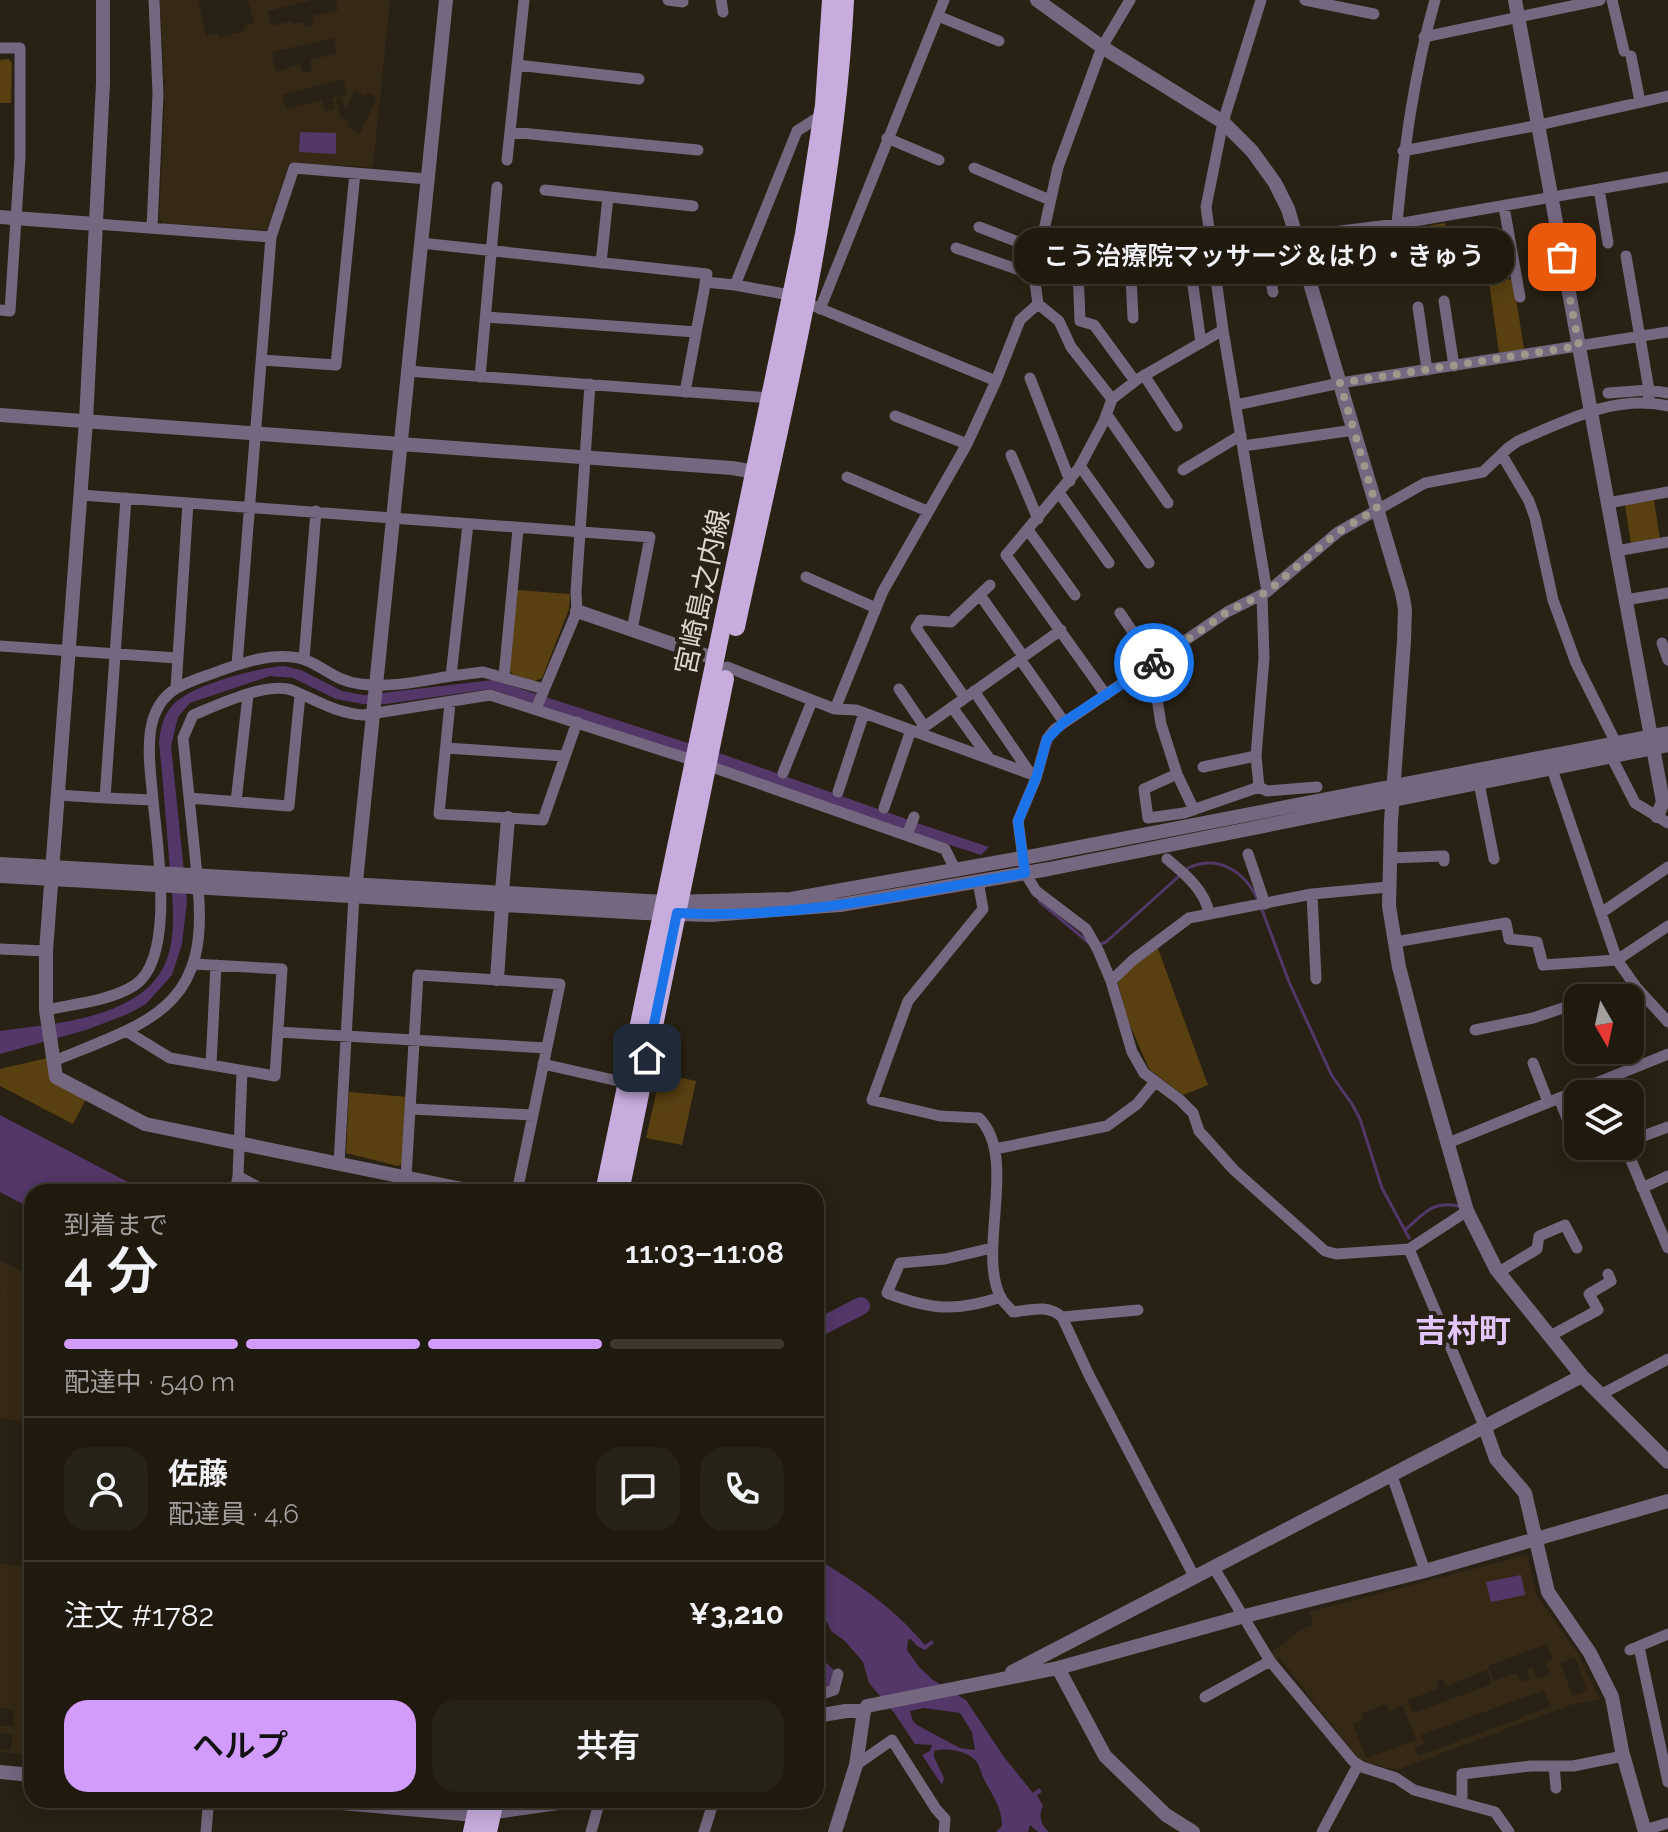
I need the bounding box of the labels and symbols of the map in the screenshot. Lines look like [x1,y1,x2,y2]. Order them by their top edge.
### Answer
pin [1528,223,1596,291]
callout: こう治療院マッサージ＆はり・きゅう [1014,229,1514,285]
street label: 宮崎島之内線 [669,507,736,678]
courier [1114,623,1194,703]
north arrow [1564,984,1644,1064]
pin [613,1024,681,1092]
district label: 吉村町 [1415,1312,1511,1349]

